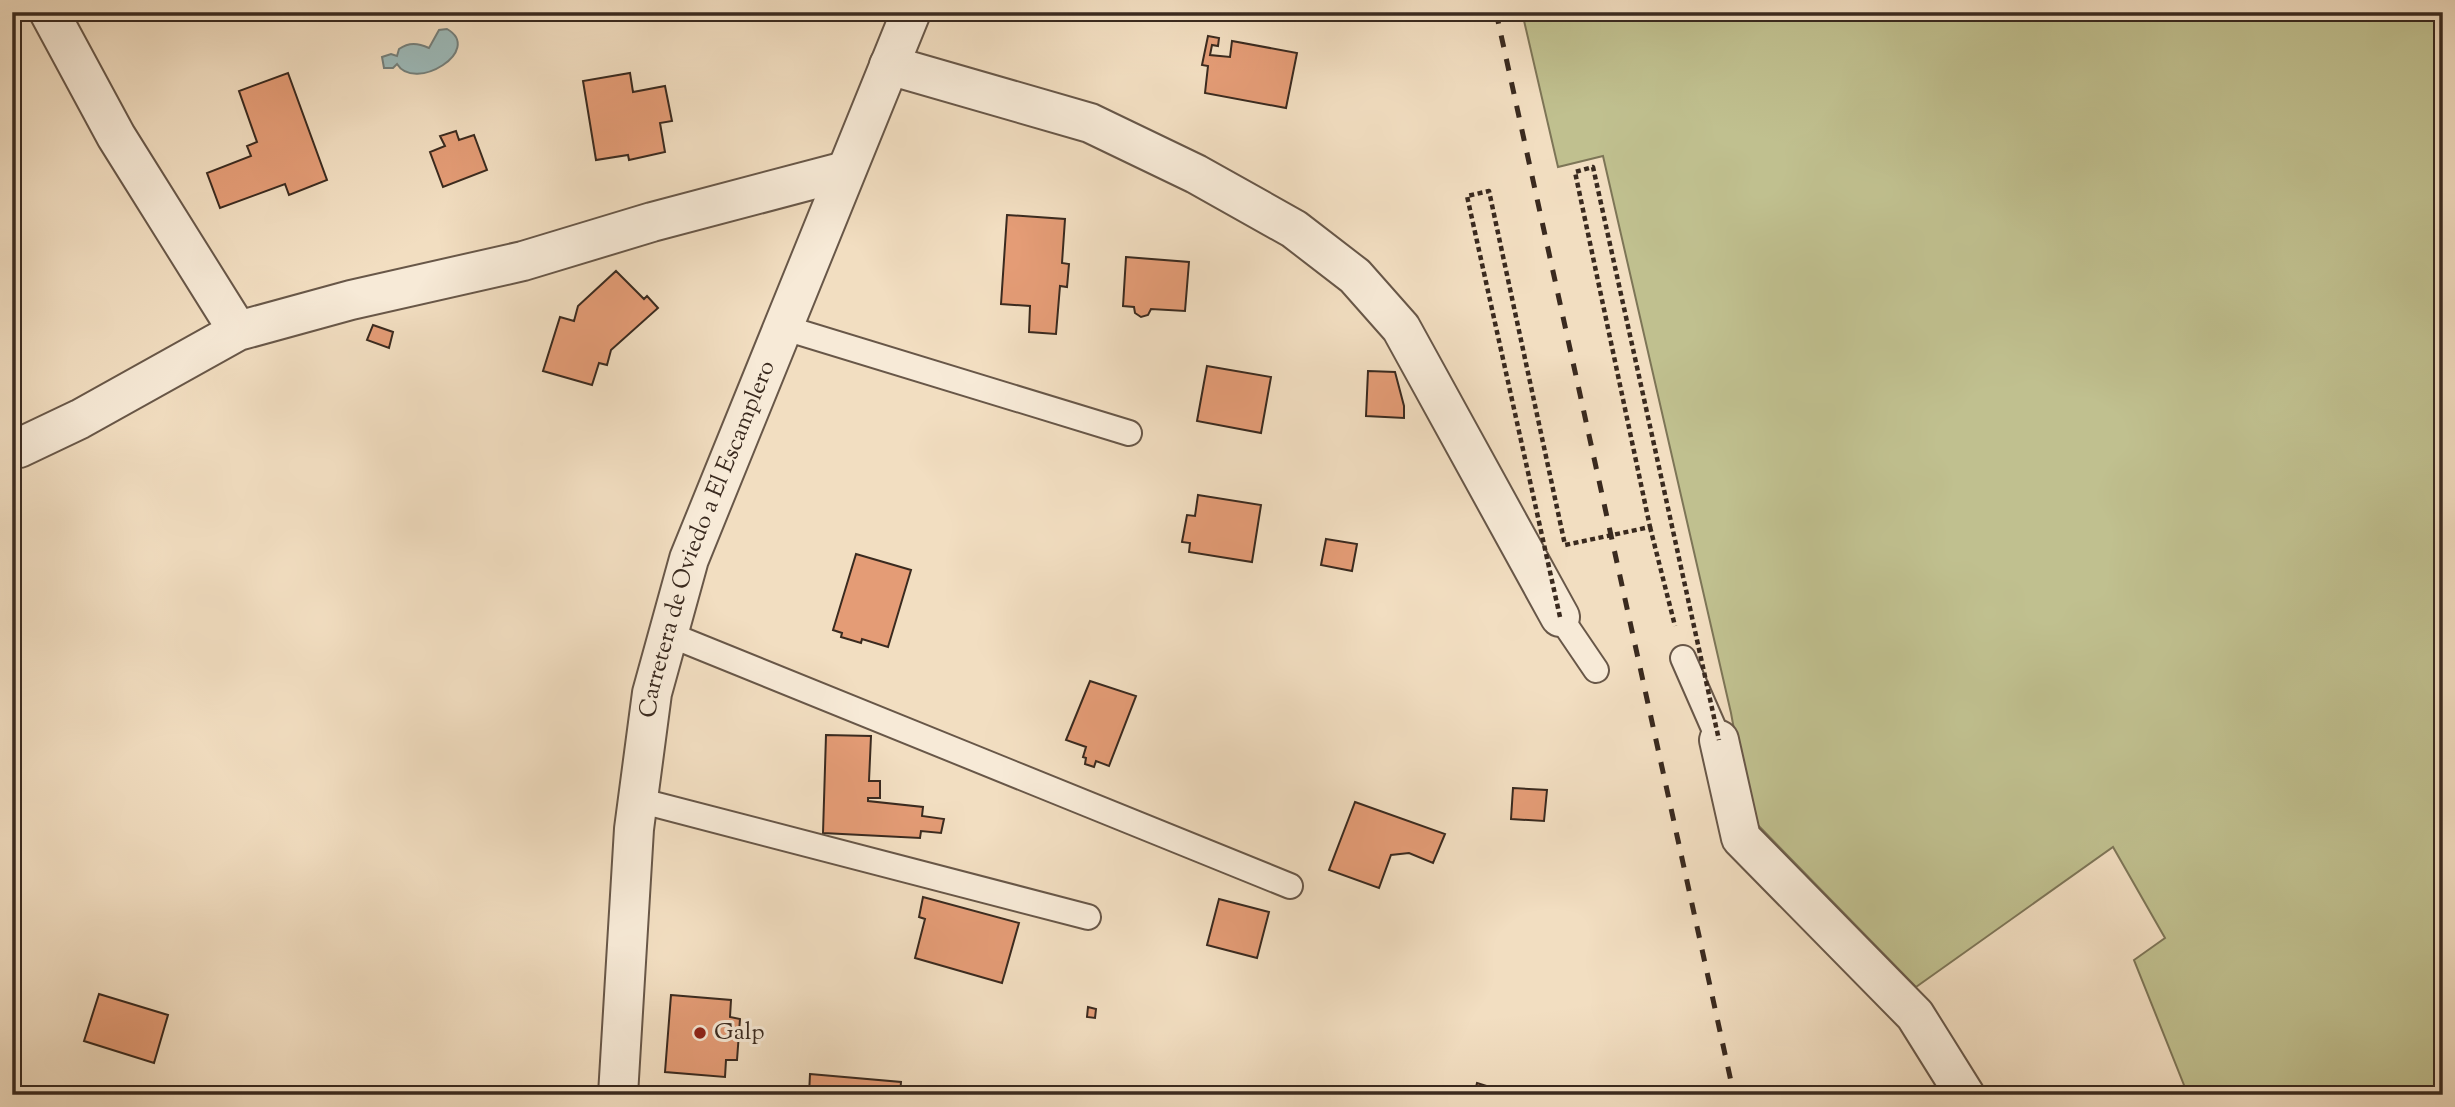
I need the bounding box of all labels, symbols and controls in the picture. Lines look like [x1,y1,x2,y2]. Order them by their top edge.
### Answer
street label: Carretera de Oviedo a El Escamplero [632,356,785,720]
place label: Galp [714,1016,764,1050]
marker: Galp [692,1025,708,1041]

